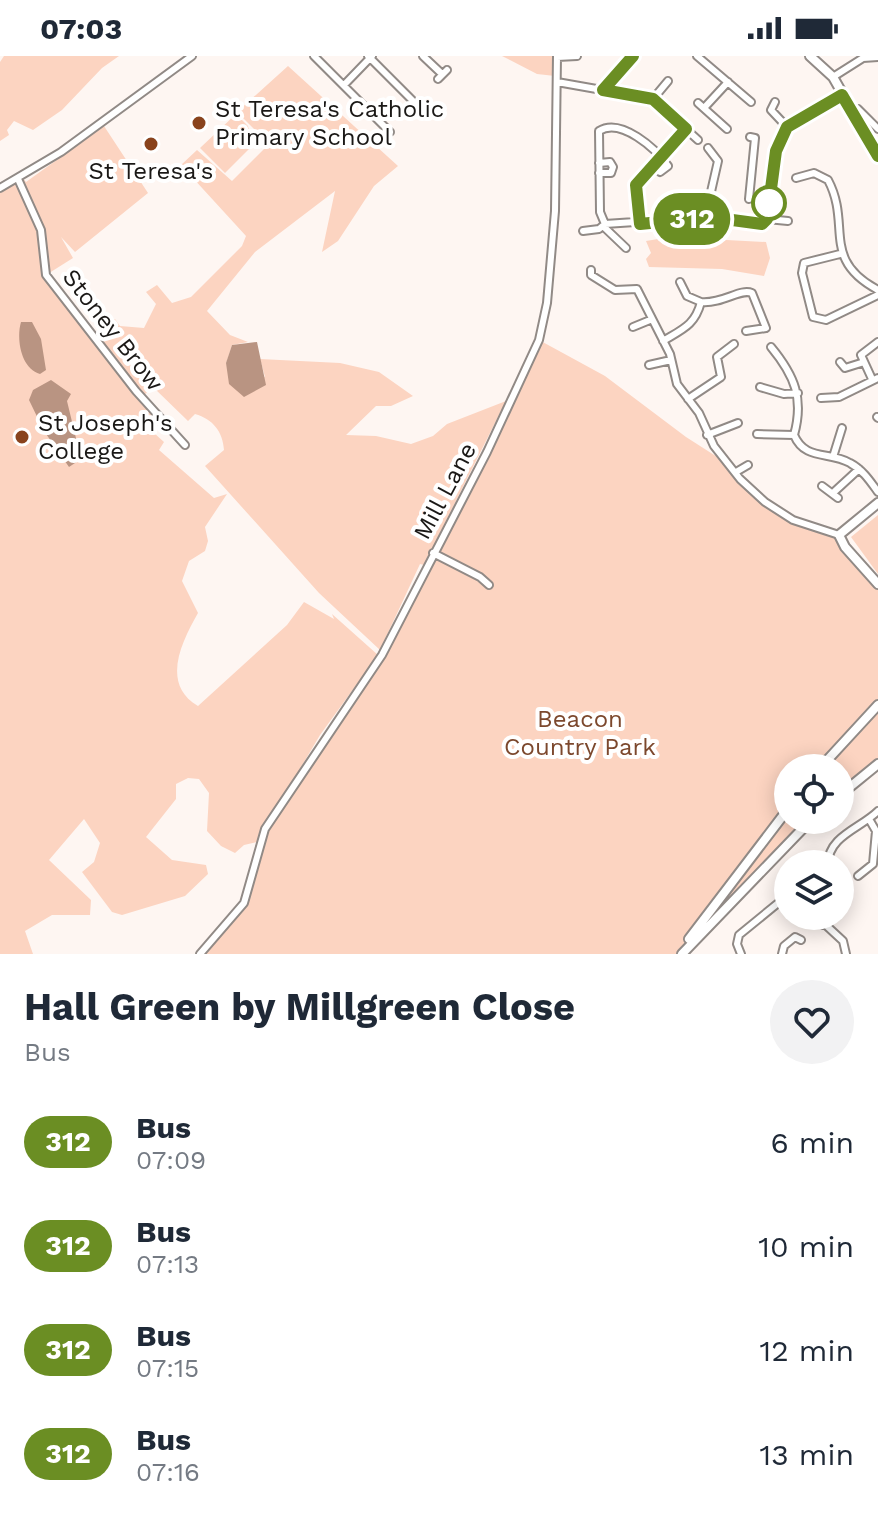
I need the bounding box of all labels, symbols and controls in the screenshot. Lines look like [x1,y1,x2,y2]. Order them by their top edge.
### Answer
text: 07:03 [40,11,122,46]
place label: St Teresa's Catholic Primary School [215,95,444,151]
marker: St Teresa's Catholic Primary School [190,114,208,132]
marker: St Teresa's [142,135,160,153]
place label: St Teresa's [88,157,214,185]
unlabelled marker [752,186,786,220]
line badge: 312 [646,193,738,245]
text: 312 [669,202,715,235]
street label: Stoney Brow [57,263,169,397]
place label: St Joseph's College [38,409,173,465]
marker: St Joseph's College [13,428,31,446]
street label: Mill Lane [408,438,482,544]
park label: Beacon Country Park [504,705,656,761]
map controls [774,754,854,930]
button: locate [774,754,854,834]
button: layers [774,850,854,930]
button: heart [770,980,854,1064]
text: Hall Green by Millgreen Close [24,985,575,1029]
text: Bus [24,1037,71,1067]
text: Bus [136,1110,191,1145]
text: 312 [45,1125,91,1158]
text: 6 min [770,1125,854,1160]
text: 07:09 [136,1145,206,1175]
text: Bus [136,1214,191,1249]
text: 312 [45,1229,91,1262]
text: 10 min [758,1229,854,1264]
text: 07:13 [136,1249,199,1279]
text: Bus [136,1318,191,1353]
text: 312 [45,1333,91,1366]
text: 12 min [759,1333,854,1368]
text: 07:15 [136,1353,199,1383]
text: Bus [136,1422,191,1457]
text: 312 [45,1437,91,1470]
text: 13 min [759,1437,854,1472]
text: 07:16 [136,1457,200,1487]

